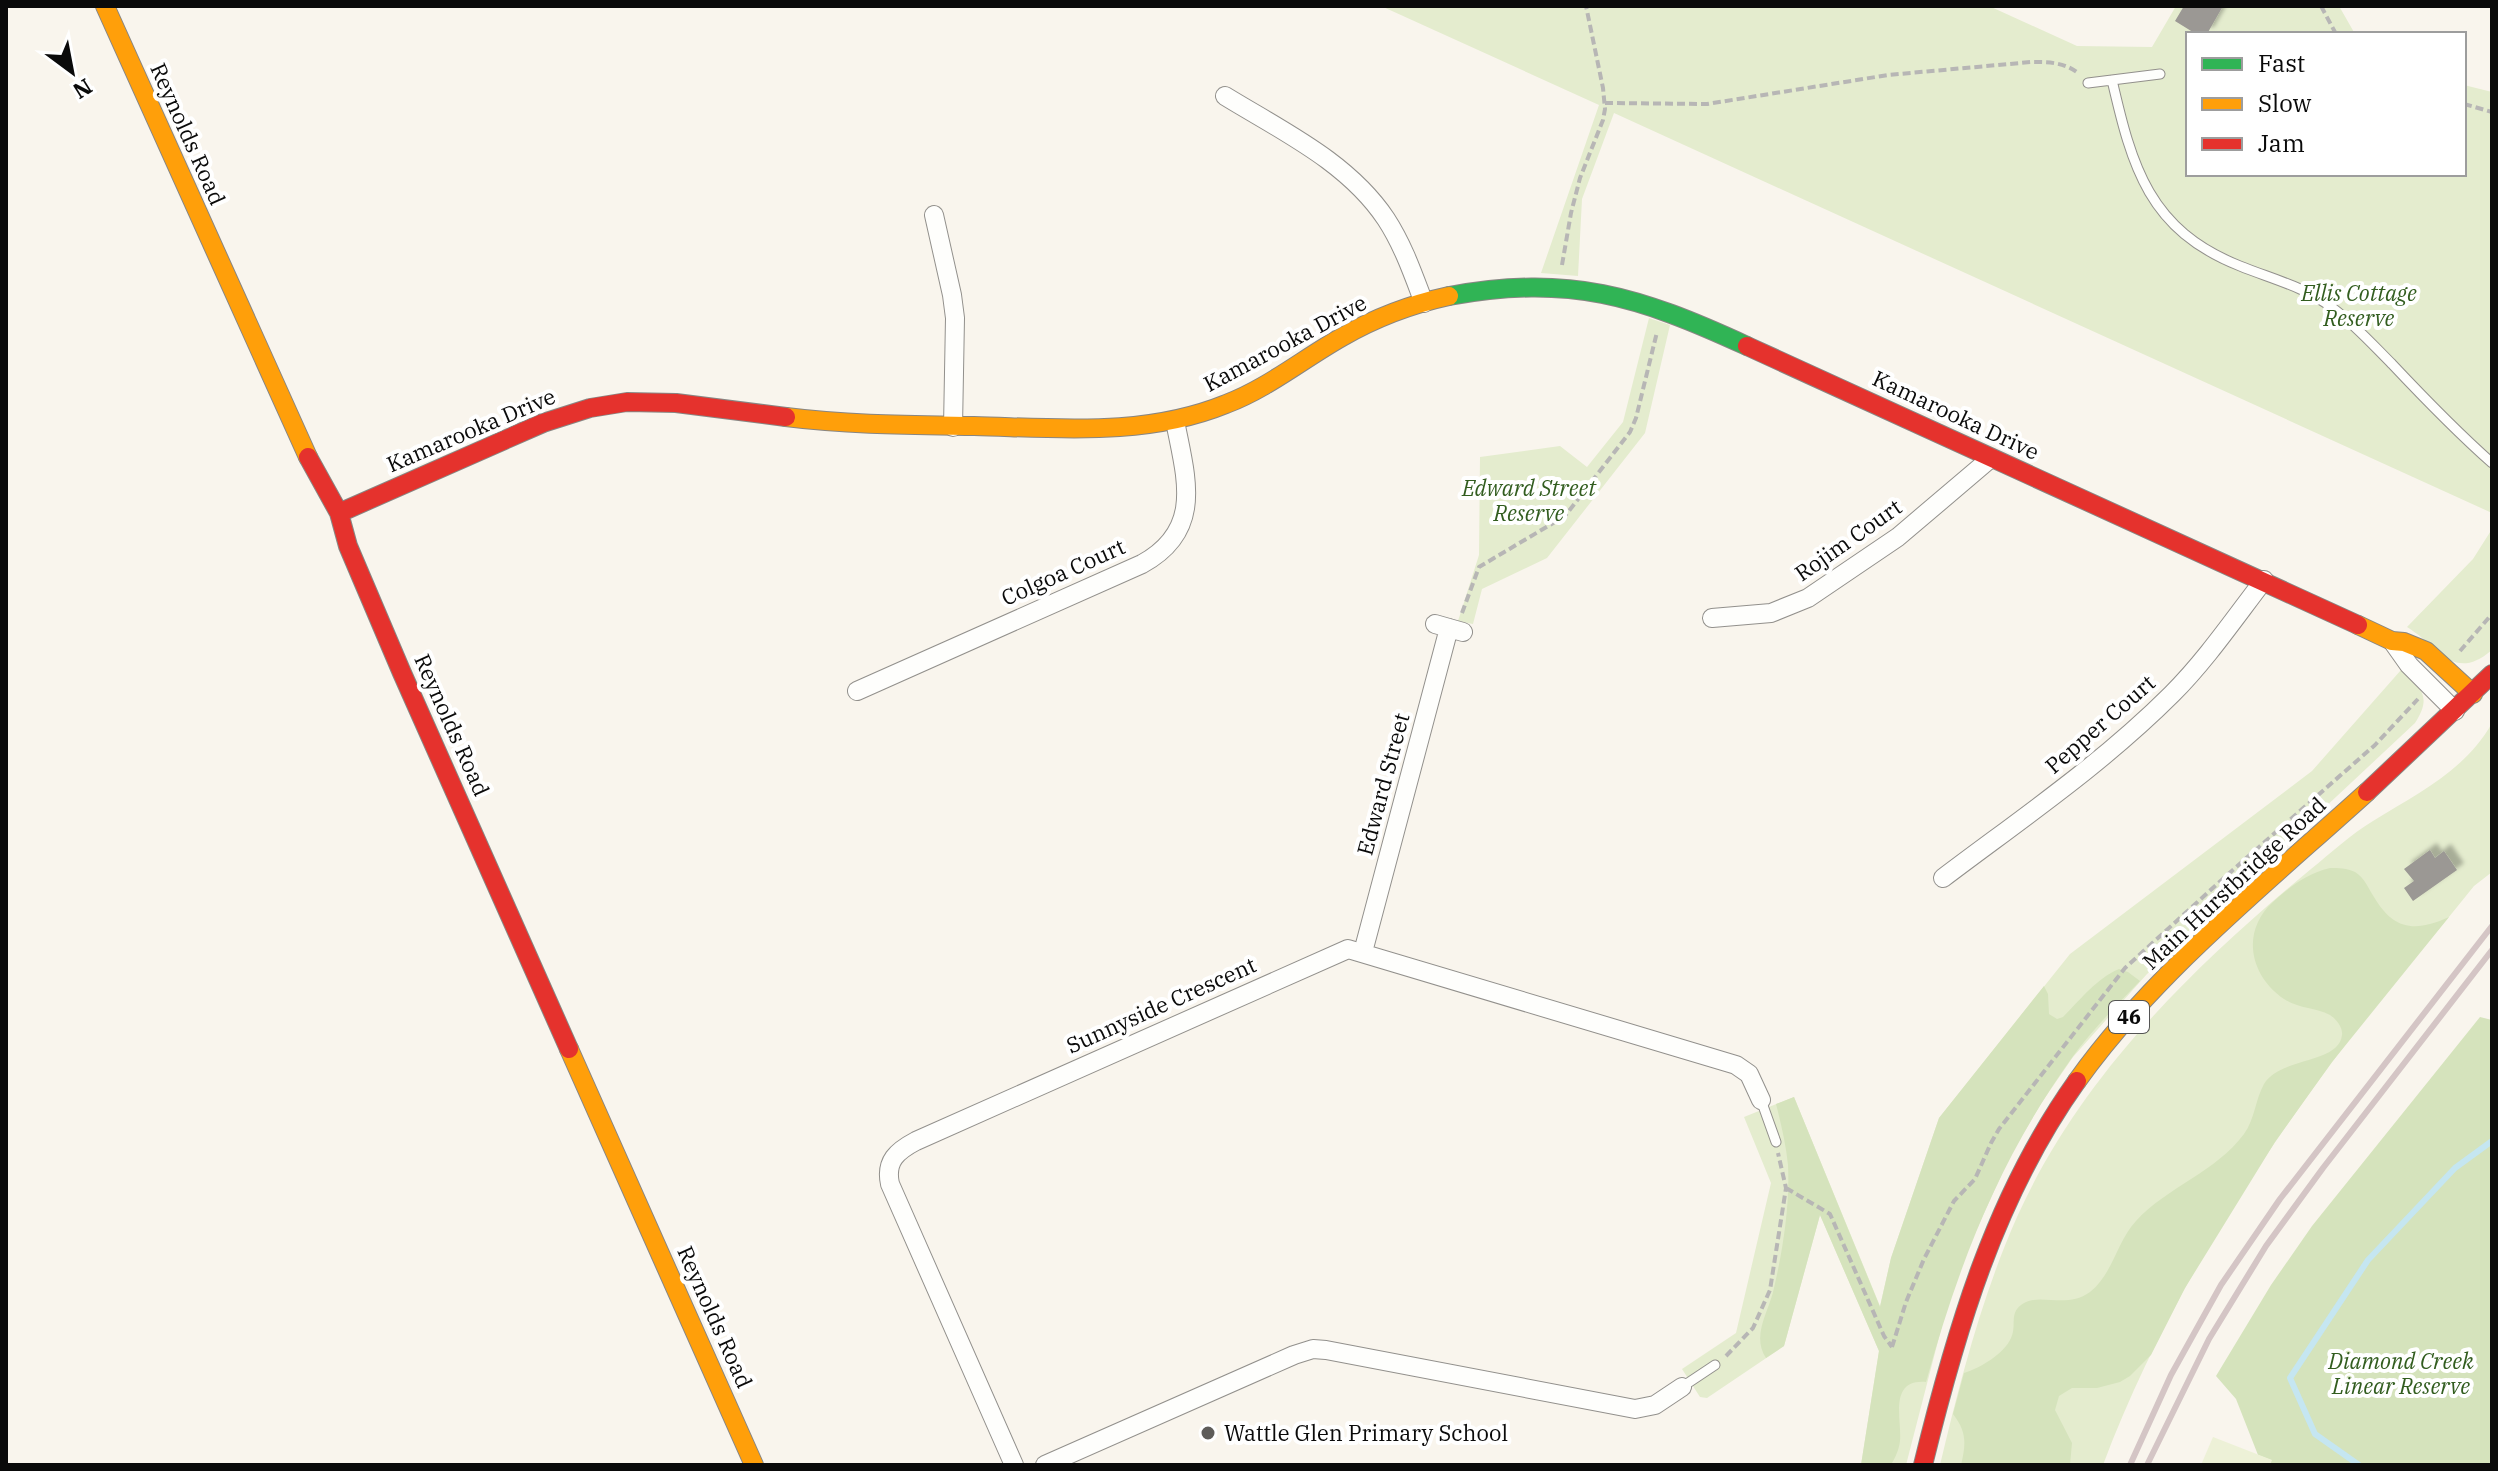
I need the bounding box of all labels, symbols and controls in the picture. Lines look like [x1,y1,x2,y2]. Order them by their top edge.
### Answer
north arrow [32,32,112,112]
legend [2186,32,2466,176]
text: Fast [2258,47,2305,79]
street label: Reynolds Road [144,58,233,209]
text: N [68,72,98,106]
text: Slow [2258,87,2312,119]
text: Jam [2258,127,2305,159]
park label: Ellis Cottage Reserve [2300,278,2417,332]
street label: Kamarooka Drive [1198,287,1371,398]
street label: Kamarooka Drive [1868,363,2044,466]
street label: Kamarooka Drive [382,381,560,478]
park label: Edward Street Reserve [1461,473,1597,527]
street label: Rojim Court [1788,492,1907,587]
street label: Colgoa Court [996,531,1129,612]
street label: Reynolds Road [408,649,497,800]
street label: Pepper Court [2039,668,2161,779]
street label: Edward Street [1350,709,1416,858]
street label: Main Hurstbridge Road [2136,790,2332,975]
street label: Sunnyside Crescent [1061,950,1260,1059]
road number: 46 [2109,1001,2149,1033]
street label: Reynolds Road [671,1241,760,1392]
park label: Diamond Creek Linear Reserve [2327,1346,2474,1400]
place label: Wattle Glen Primary School [1224,1418,1508,1447]
marker: Wattle Glen Primary School [1199,1424,1217,1442]

